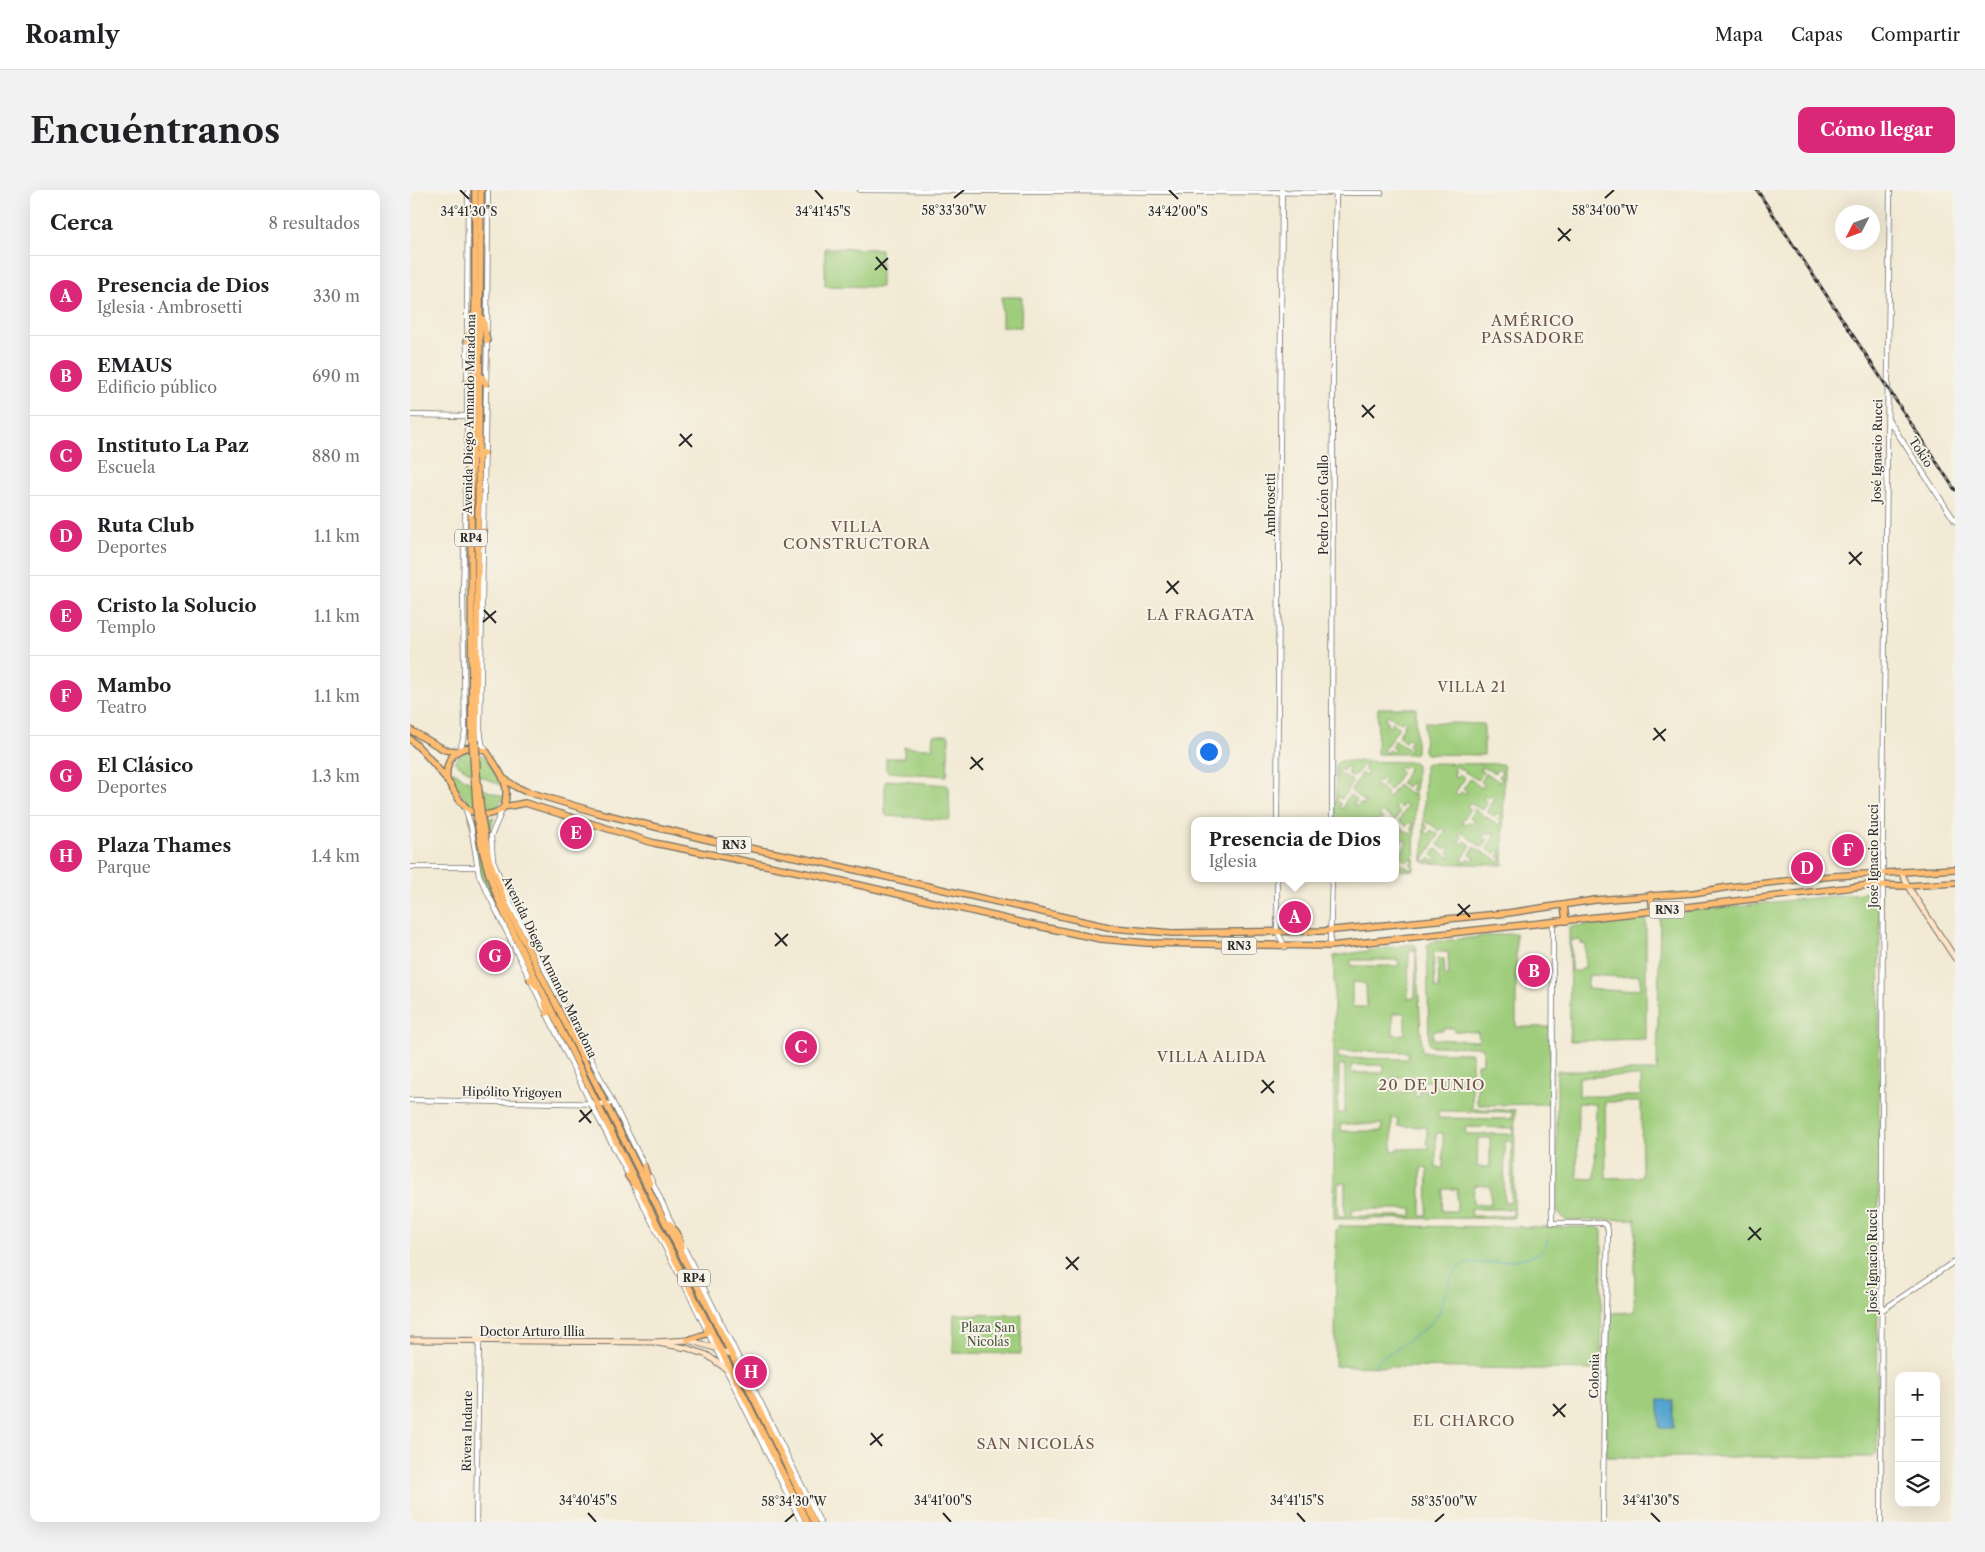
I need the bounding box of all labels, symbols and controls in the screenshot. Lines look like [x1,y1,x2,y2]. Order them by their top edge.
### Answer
text: Roamly [25,20,119,49]
text: Mapa [1715,24,1763,46]
text: Capas [1791,24,1843,46]
text: Compartir [1871,24,1960,46]
button: Cómo llegar [1798,107,1955,153]
text: Encuéntranos [30,109,280,152]
text: 58°33'30"W [921,203,987,218]
text: 58°34'00"W [1572,203,1639,218]
text: 34°41'30"S [441,204,497,219]
text: 34°41'45"S [795,204,851,219]
text: 34°42'00"S [1148,204,1208,219]
north arrow [1835,205,1880,250]
text: Cerca [50,210,113,235]
text: 8 resultados [269,213,360,233]
text: Presencia de Dios [97,274,269,297]
text: A [60,286,72,306]
text: 330 m [313,286,360,306]
text: Iglesia · Ambrosetti [97,297,242,317]
district label: AMÉRICO PASSADORE [1481,311,1585,347]
street label: Avenida Diego Armando Maradona [460,313,478,515]
text: EMAUS [97,354,172,377]
text: B [60,366,72,386]
text: 690 m [312,366,360,386]
text: Edificio público [97,377,217,397]
street label: José Ignacio Rucci [1869,399,1885,505]
text: Instituto La Paz [97,434,249,457]
street label: Tokio [1906,434,1936,470]
text: C [60,446,72,466]
text: 880 m [312,446,360,466]
street label: Pedro León Gallo [1316,455,1331,555]
text: Escuela [97,457,155,477]
street label: Ambrosetti [1263,473,1278,538]
text: Ruta Club [97,514,194,537]
district label: VILLA CONSTRUCTORA [783,517,931,553]
text: D [59,526,73,546]
text: 1.1 km [314,526,360,546]
road number: RP4 [455,529,487,546]
text: Deportes [97,537,167,557]
text: Cristo la Solucio [97,594,257,617]
district label: LA FRAGATA [1147,605,1255,624]
text: E [60,606,72,626]
text: 1.1 km [314,606,360,626]
text: Templo [97,617,156,637]
text: Mambo [97,674,171,697]
district label: VILLA 21 [1436,678,1507,696]
text: F [61,686,71,706]
text: 1.1 km [314,686,360,706]
text: Teatro [97,697,147,717]
your location [1196,739,1222,765]
text: El Clásico [97,754,193,777]
text: G [59,766,73,786]
text: 1.3 km [312,766,360,786]
text: Deportes [97,777,167,797]
street label: José Ignacio Rucci [1866,804,1881,910]
pin: E [560,814,592,852]
popup [1191,817,1399,882]
text: Presencia de Dios [1209,828,1381,851]
pin: F [1832,831,1864,869]
text: Plaza Thames [97,834,231,857]
road number: RN3 [716,836,752,854]
text: H [59,846,73,866]
text: 1.4 km [311,846,360,866]
pin: D [1791,849,1823,887]
text: Iglesia [1209,851,1257,871]
text: Parque [97,857,151,877]
street label: Avenida Diego Armando Maradona [499,873,601,1061]
pin: A [1279,898,1311,936]
road number: RN3 [1650,902,1684,918]
pin: G [479,937,511,975]
road number: RN3 [1222,938,1256,954]
pin: B [1518,952,1550,990]
pin: C [785,1028,817,1066]
district label: VILLA ALIDA [1156,1047,1267,1066]
district label: 20 DE JUNIO [1379,1075,1485,1094]
street label: Hipólito Yrigoyen [462,1084,563,1100]
street label: José Ignacio Rucci [1865,1209,1880,1315]
road number: RP4 [678,1270,710,1286]
park label: Plaza San Nicolás [961,1320,1016,1349]
street label: Doctor Arturo Illia [479,1324,585,1339]
pin: H [735,1353,767,1391]
street label: Colonia [1586,1353,1602,1399]
map controls [1895,1372,1940,1507]
button: + [1895,1372,1940,1417]
street label: Rivera Indarte [459,1390,475,1472]
district label: EL CHARCO [1412,1411,1516,1430]
button: − [1895,1417,1940,1462]
district label: SAN NICOLÁS [977,1434,1095,1453]
button: layers [1895,1462,1940,1507]
text: 34°40'45"S [559,1493,617,1508]
text: 34°41'00"S [914,1493,972,1508]
text: 34°41'15"S [1270,1493,1324,1508]
text: 34°41'30"S [1623,1493,1679,1508]
text: 58°34'30"W [761,1494,828,1509]
text: 58°35'00"W [1411,1494,1478,1509]

